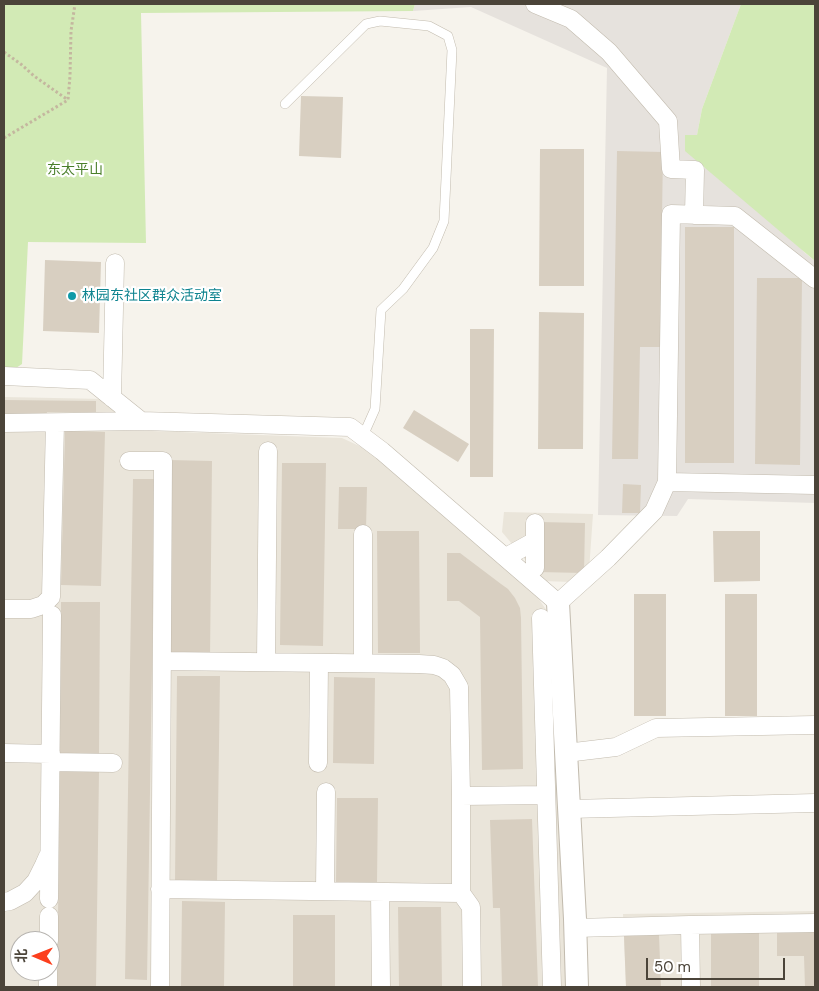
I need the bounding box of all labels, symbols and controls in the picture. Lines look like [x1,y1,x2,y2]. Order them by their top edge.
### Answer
park label: 东太平山 [47,162,103,178]
place label: 林园东社区群众活动室 [82,288,222,304]
marker: 林园东社区群众活动室 [66,290,78,302]
north arrow [10,931,60,981]
scale bar [649,948,788,980]
text: 北 [12,949,30,963]
text: 50 m [654,957,691,977]

